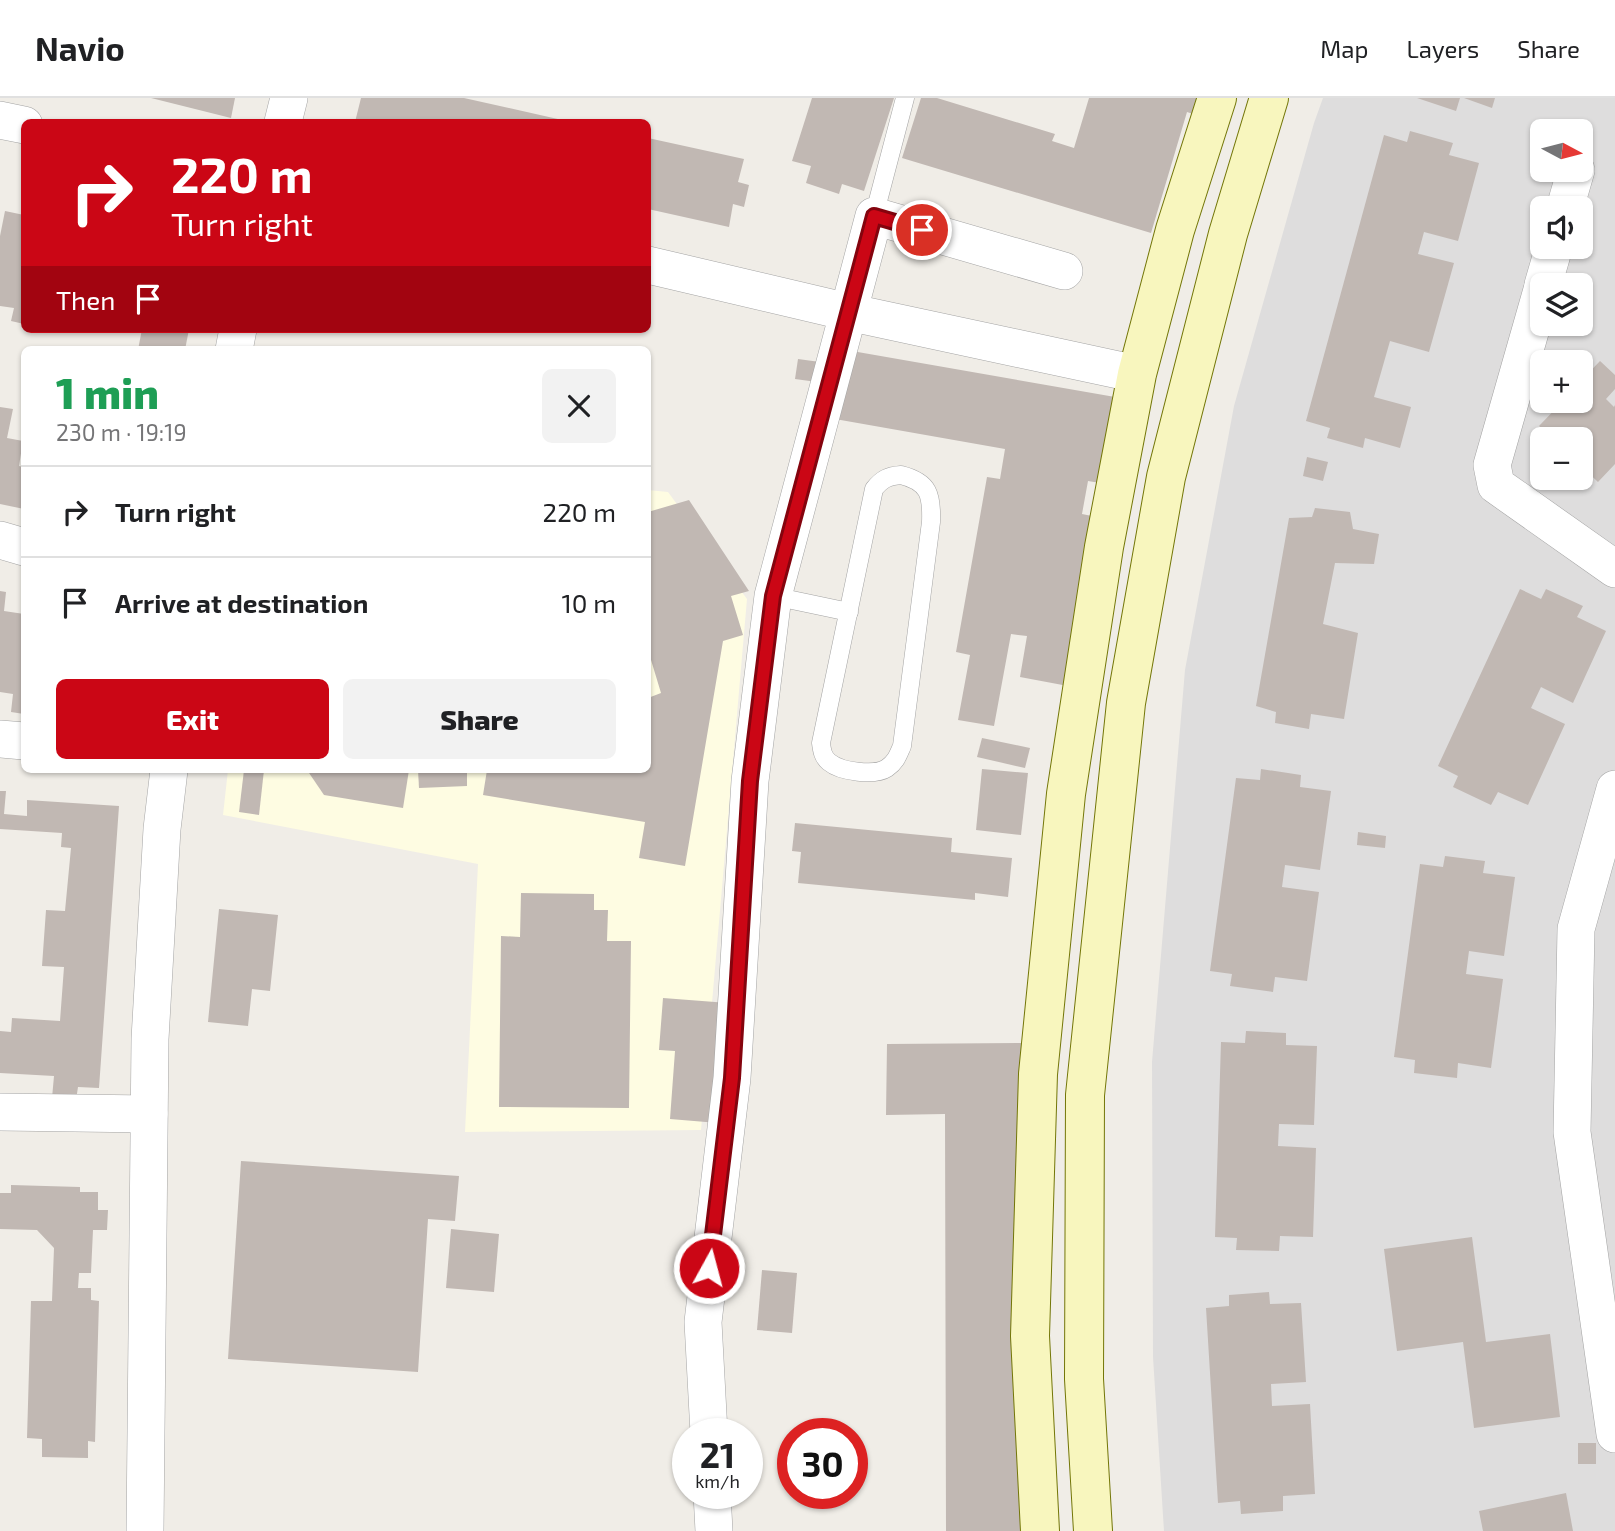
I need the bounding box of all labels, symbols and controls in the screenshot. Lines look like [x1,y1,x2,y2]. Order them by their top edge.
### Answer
text: Navio [35,28,125,68]
text: Map [1320,34,1368,63]
text: Layers [1406,34,1479,63]
text: Share [1517,34,1580,63]
north arrow [1530,119,1592,182]
map controls [1530,119,1593,490]
text: 220 m [171,144,313,203]
icon: right [56,147,147,238]
button: sound [1530,196,1593,259]
pin [892,200,952,260]
text: Turn right [171,204,313,242]
icon: arrive [903,211,941,249]
button: layers [1530,273,1593,336]
icon: arrive [129,280,167,318]
text: Then [56,284,115,315]
button: + [1530,350,1593,413]
text: 1 min [56,367,159,417]
button: close [542,369,616,443]
text: 230 m · 19:19 [56,418,187,446]
button: − [1530,427,1593,490]
icon: right [56,493,94,531]
text: Turn right [115,496,236,527]
text: 220 m [543,496,616,527]
icon: arrive [56,584,94,622]
text: Arrive at destination [115,587,368,618]
text: 10 m [561,587,616,618]
button: Exit [56,679,329,759]
button: Share [343,679,616,759]
position arrow [672,1231,746,1305]
speed limit sign: 30 [777,1418,868,1509]
text: 21 [700,1433,735,1475]
text: km/h [695,1470,740,1492]

